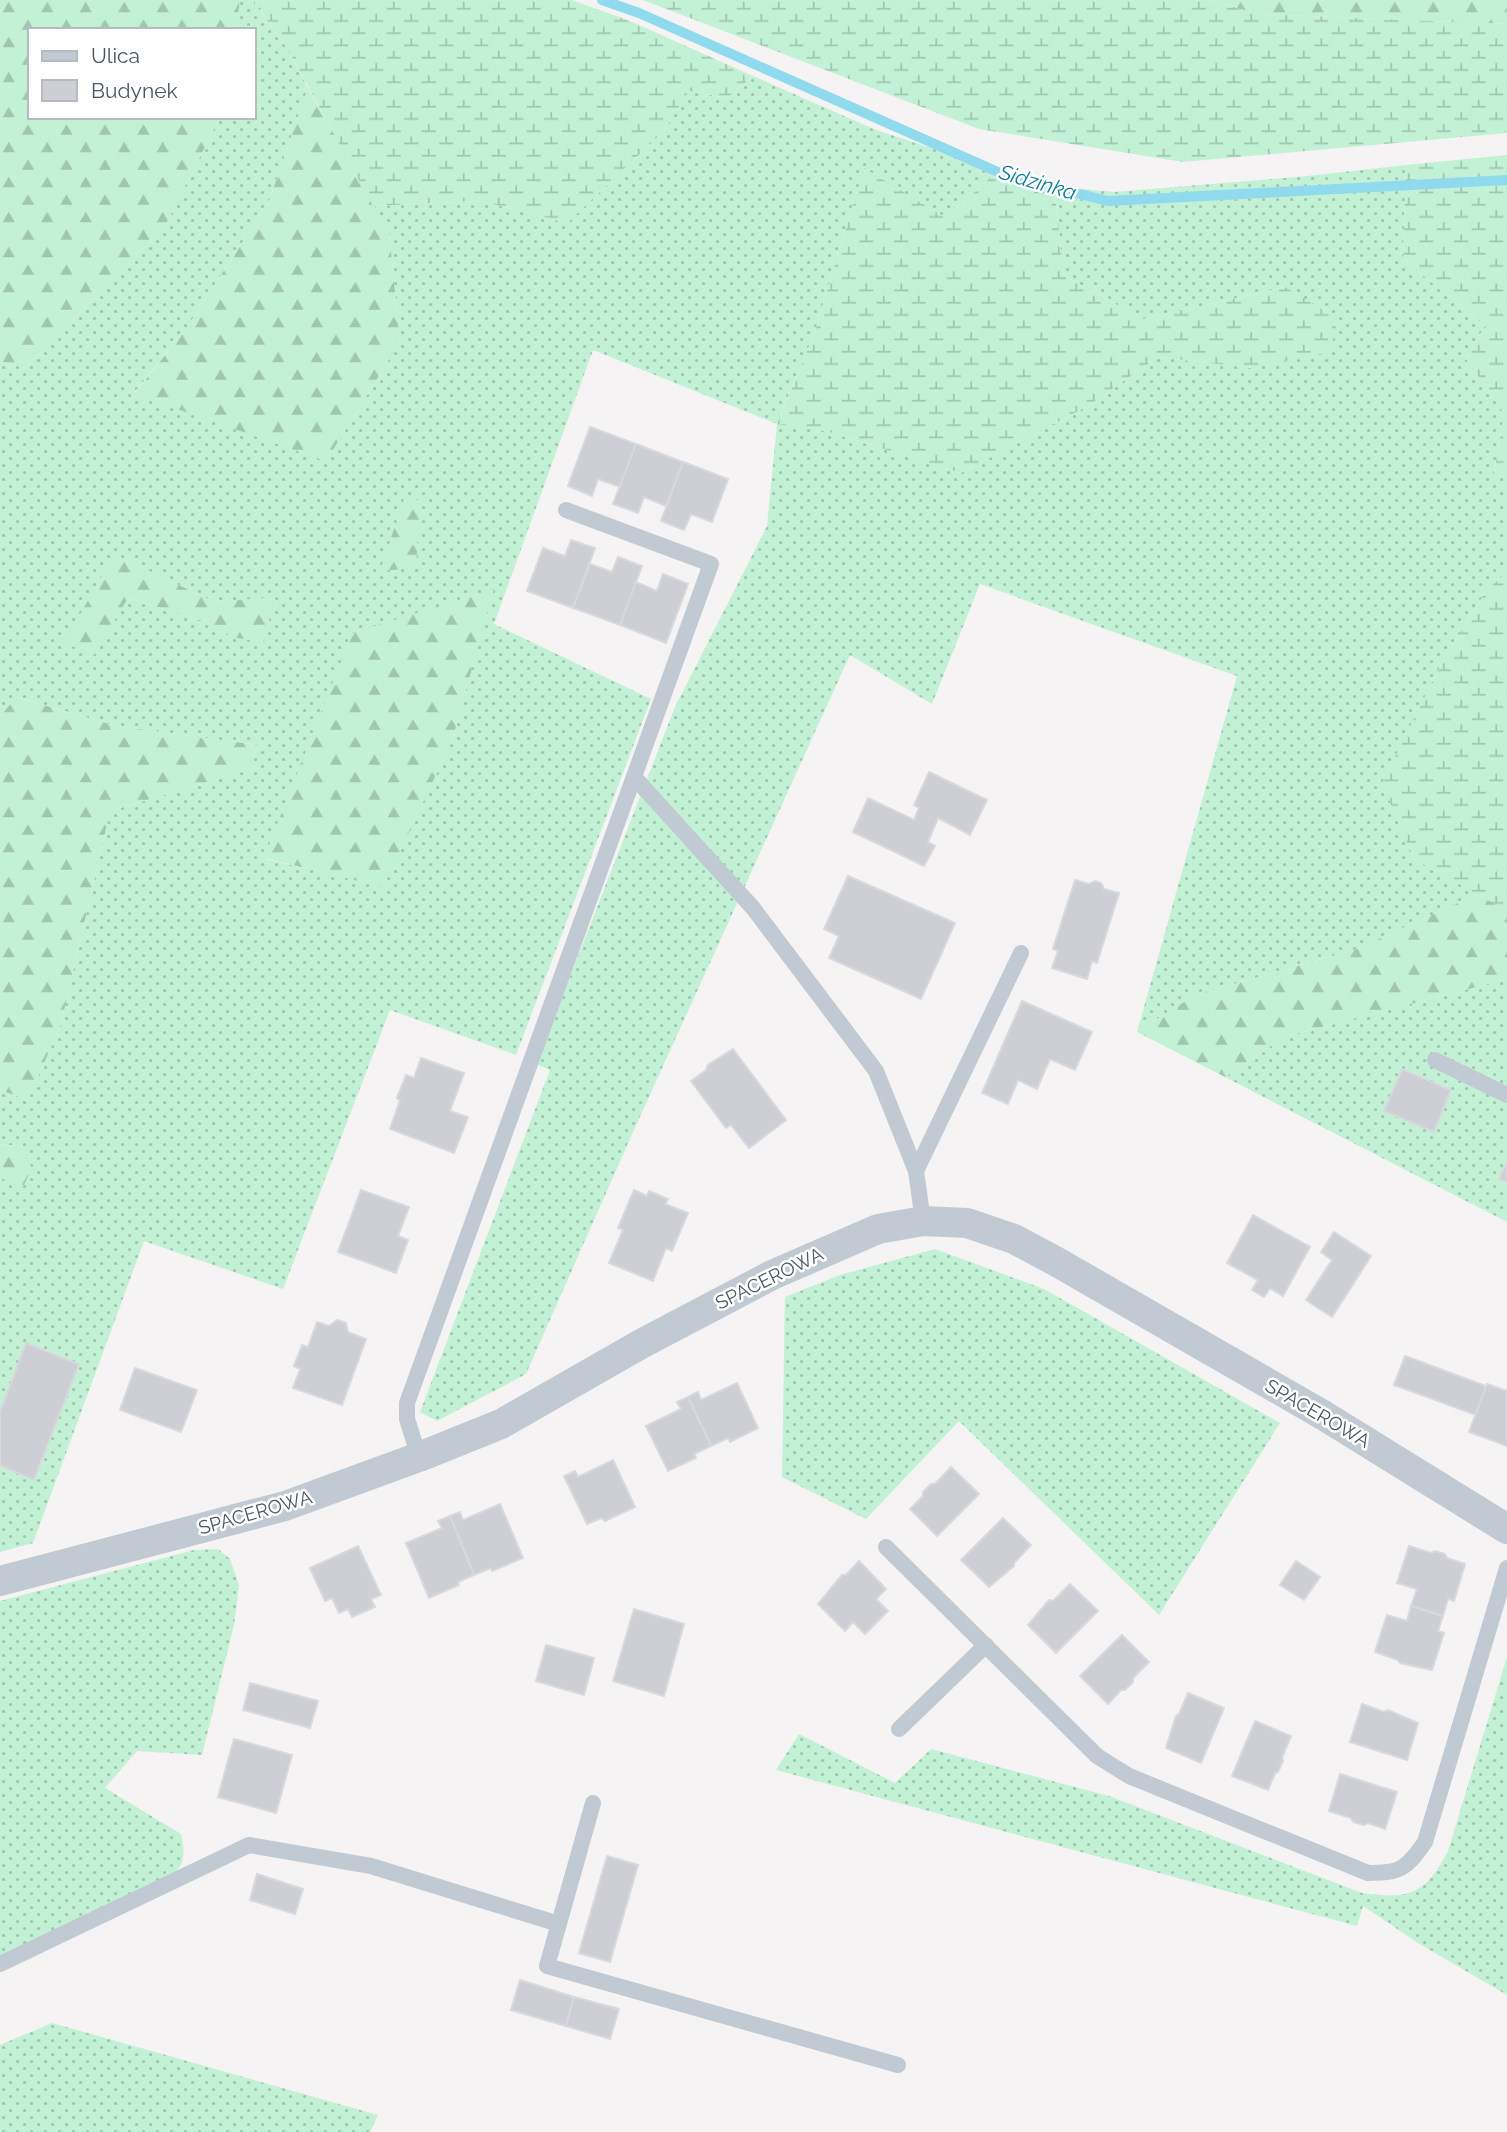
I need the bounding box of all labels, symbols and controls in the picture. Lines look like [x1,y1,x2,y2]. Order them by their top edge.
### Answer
legend [28,28,256,119]
text: Ulica [91,43,140,68]
text: Budynek [91,78,178,103]
water label: Sidzinka [996,159,1079,205]
street label: SPACEROWA [712,1242,827,1314]
street label: SPACEROWA [1262,1374,1374,1452]
street label: SPACEROWA [196,1485,314,1539]

